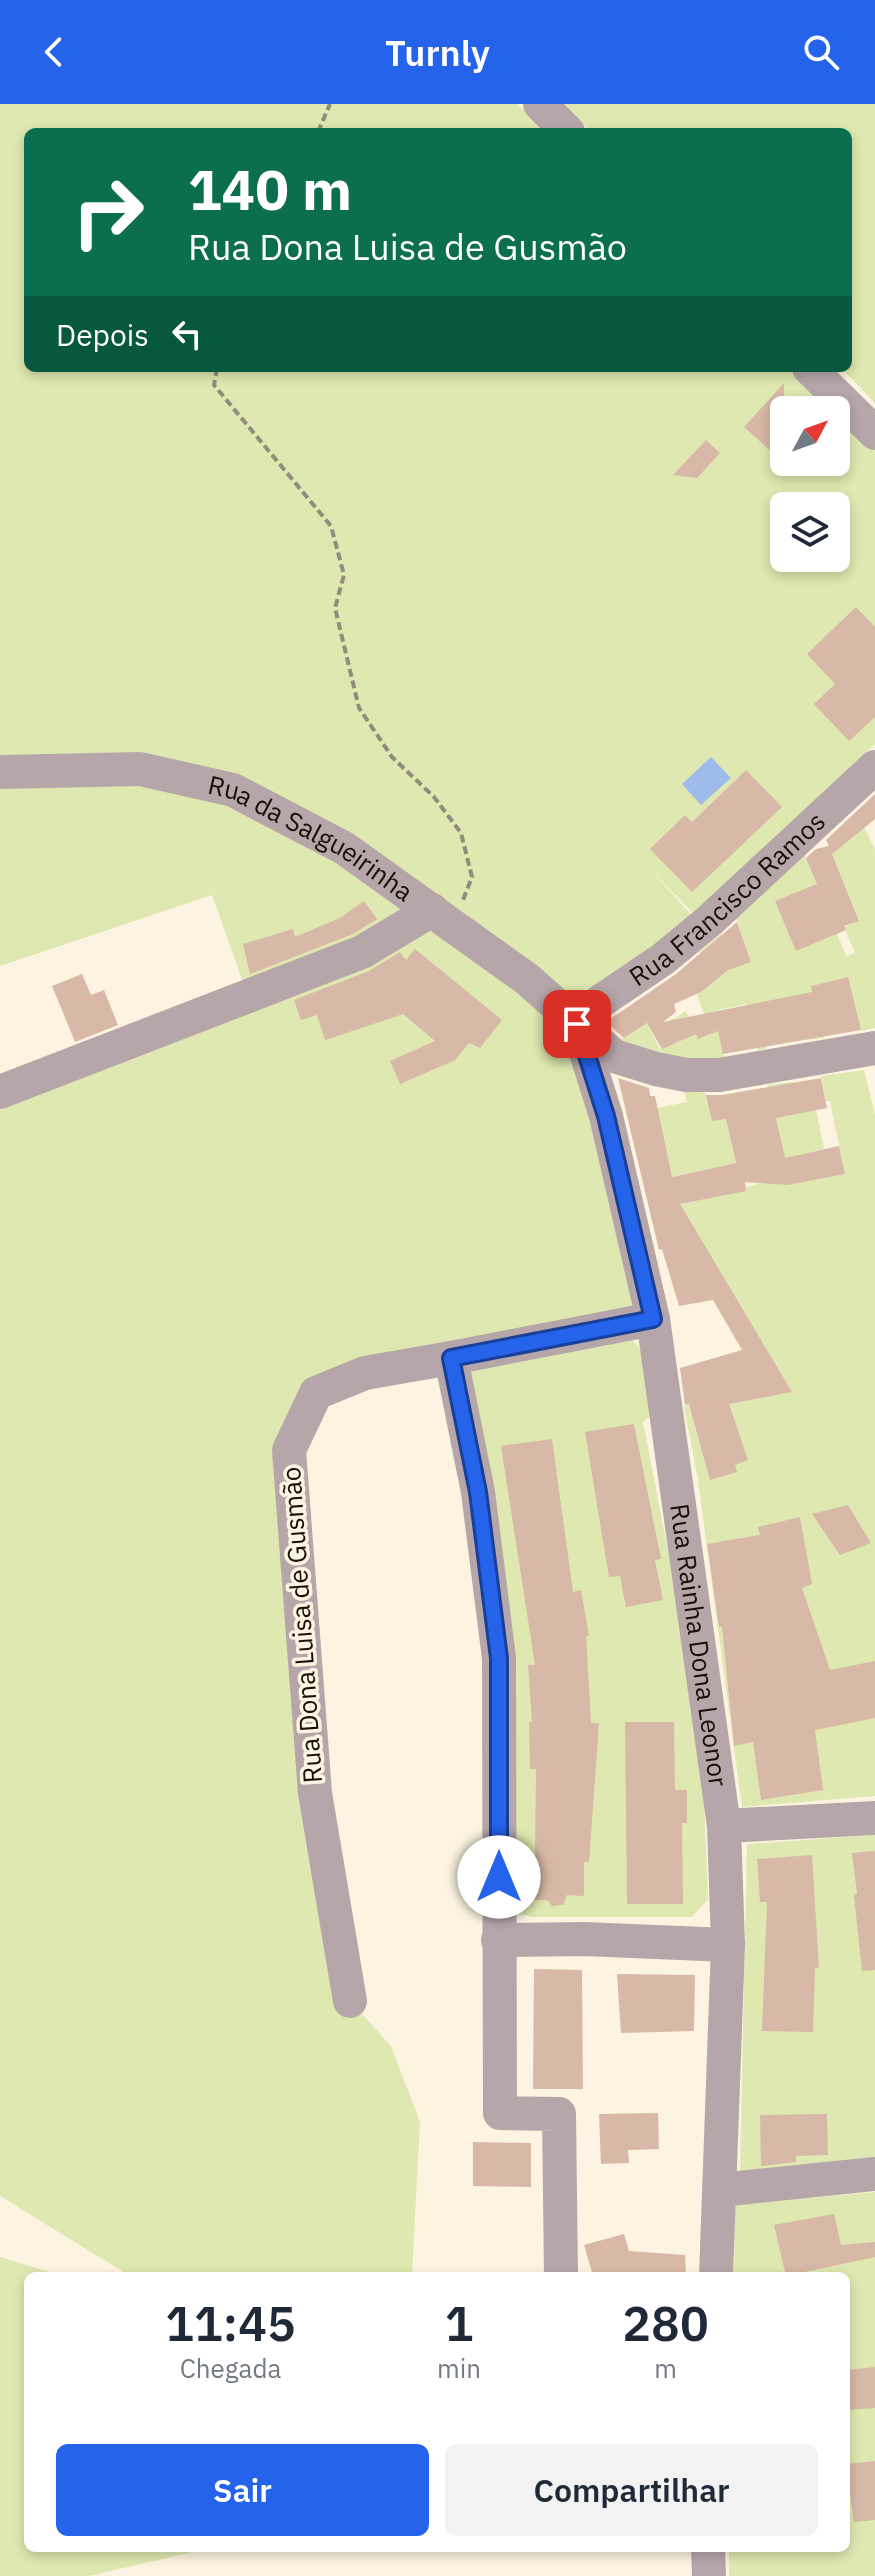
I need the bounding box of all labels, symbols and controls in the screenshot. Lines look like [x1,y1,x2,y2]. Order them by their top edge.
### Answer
text: Turnly [385,29,490,76]
icon: back [32,30,76,74]
icon: search [799,30,843,74]
text: 140 m [188,153,352,225]
icon: right [56,160,160,264]
text: Rua Dona Luisa de Gusmão [188,223,627,270]
icon: left [165,312,209,356]
text: Depois [56,315,149,354]
north arrow [770,396,850,476]
map controls [770,396,850,572]
button: layers [770,492,850,572]
street label: Rua da Salgueirinha [205,767,420,908]
street label: Rua Francisco Ramos [622,804,832,993]
pin [543,990,611,1058]
icon: arrive [555,1002,599,1046]
street label: Rua Dona Luisa de Gusmão [273,1466,329,1784]
street label: Rua Rainha Dona Leonor [663,1501,736,1789]
position arrow [457,1835,541,1919]
text: 11:45 [165,2292,296,2354]
text: 1 [445,2292,473,2354]
text: 280 [622,2292,709,2354]
text: Chegada [180,2351,281,2385]
text: min [437,2351,481,2385]
text: m [654,2351,677,2385]
button: Sair [56,2444,429,2536]
button: Compartilhar [445,2444,818,2536]

